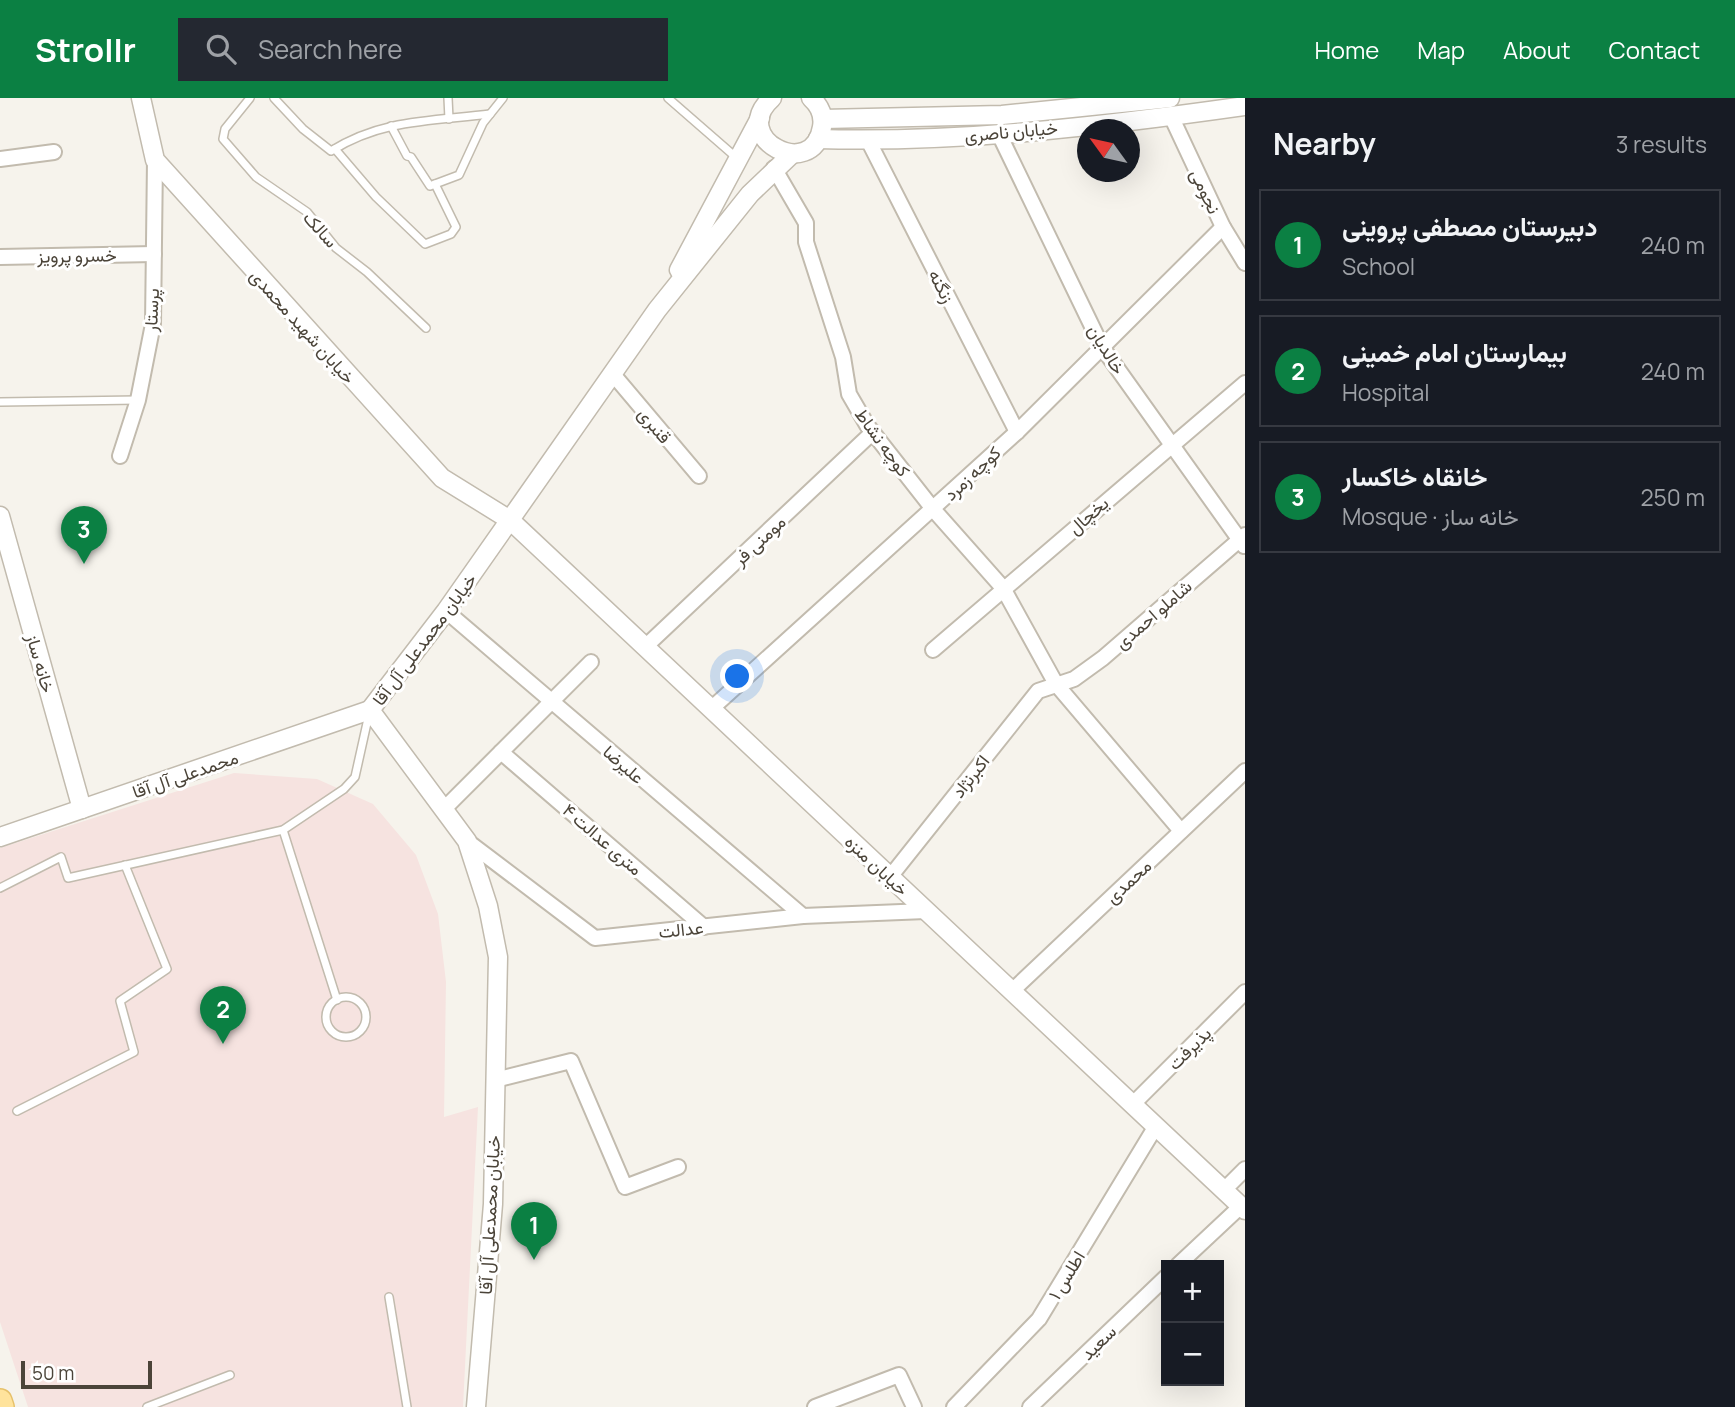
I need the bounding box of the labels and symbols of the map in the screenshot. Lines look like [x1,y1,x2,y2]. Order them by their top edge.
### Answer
street label: خیابان ناصری [963,115,1059,147]
north arrow [1077,119,1140,182]
street label: نجومی [1185,165,1227,217]
street label: سالک [298,206,344,252]
street label: خسرو پرویز [36,242,117,269]
street label: خیابان شهید محمدی [245,264,361,388]
street label: زنگنه [923,265,961,307]
street label: پرستار [138,288,165,334]
street label: خالدیان [1083,320,1131,378]
street label: قنبری [633,402,677,448]
street label: کوچه نشاط [849,403,916,482]
street label: کوچه زمرد [938,441,1006,506]
street label: یخچال [1063,491,1114,540]
pin: 3 [61,506,107,564]
street label: مومنی فر [727,509,790,571]
street label: خیابان محمدعلی آل آقا [366,568,482,710]
street label: شاملو احمدی [1109,574,1197,654]
street label: خانه ساز [21,630,61,695]
your location [720,659,754,693]
street label: علیرضا [598,739,650,789]
street label: محمدعلی آل آقا [129,745,241,803]
street label: اکبرنژاد [946,750,994,802]
street label: ۴ متری عدالت [558,798,648,880]
street label: خیابان منزه [840,829,914,901]
street label: محمدی [1100,854,1156,908]
street label: عدالت [657,915,705,943]
pin: 2 [200,986,246,1044]
street label: پذیرفت [1162,1021,1217,1076]
street label: خیابان محمدعلی آل آقا [473,1135,505,1295]
pin: 1 [511,1202,557,1260]
street label: اطلس ۱ [1042,1246,1090,1304]
street label: سعید [1075,1319,1121,1365]
scale bar [21,1358,152,1390]

